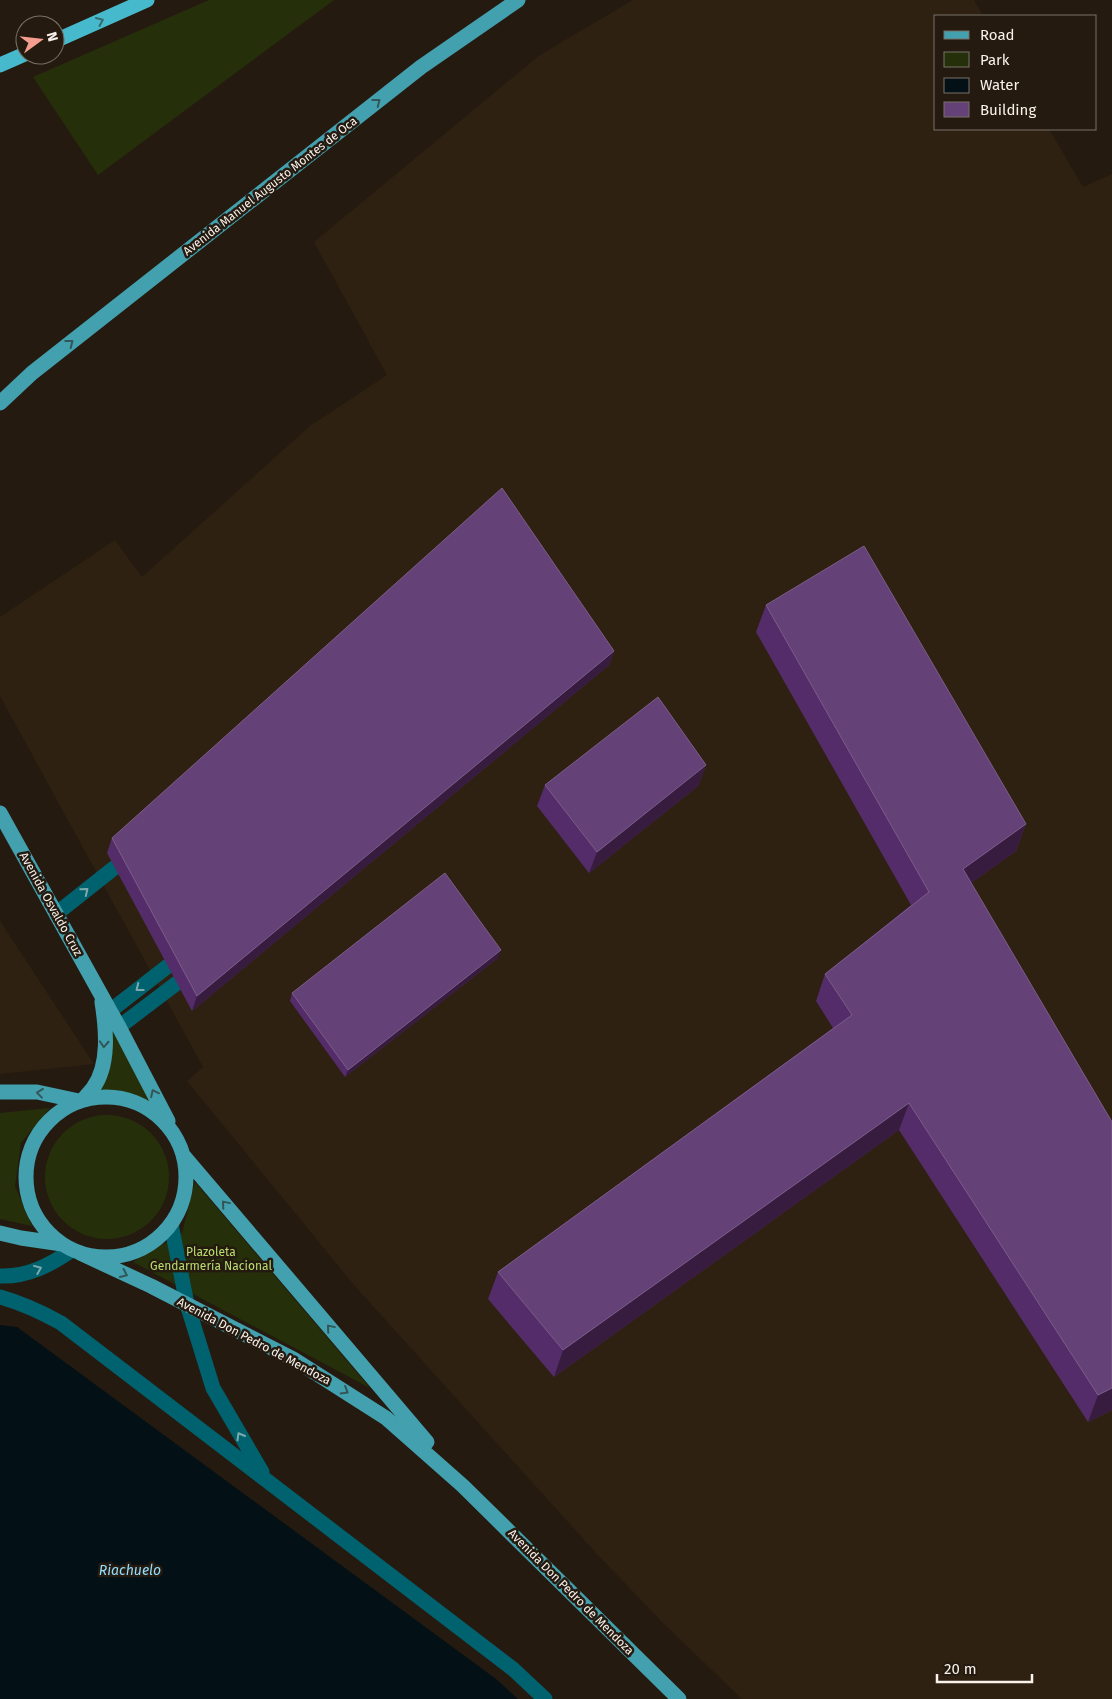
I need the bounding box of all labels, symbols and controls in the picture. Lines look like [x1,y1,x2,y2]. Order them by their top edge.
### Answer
north arrow [15,15,65,65]
legend [934,15,1097,130]
one-way arrow [95,16,104,27]
text: Road [980,26,1015,44]
text: N [43,30,61,43]
text: Park [980,51,1010,69]
text: Water [980,76,1019,94]
one-way arrow [371,99,381,108]
text: Building [980,101,1036,119]
street label: Avenida Manuel Augusto Montes de Oca [180,114,360,258]
one-way arrow [64,341,73,349]
street label: Avenida Osvaldo Cruz [17,850,85,958]
one-way arrow [80,887,89,896]
one-way arrow [136,983,145,991]
one-way arrow [99,1040,110,1048]
one-way arrow [35,1088,43,1099]
one-way arrow [150,1089,160,1098]
one-way arrow [223,1201,231,1210]
park label: Plazoleta Gendarmería Nacional [150,1245,272,1273]
one-way arrow [33,1265,42,1275]
one-way arrow [119,1267,128,1278]
street label: Avenida Don Pedro de Mendoza [175,1294,333,1388]
one-way arrow [328,1325,336,1334]
one-way arrow [339,1384,348,1394]
one-way arrow [237,1432,247,1441]
street label: Avenida Don Pedro de Mendoza [505,1526,637,1658]
water label: Riachuelo [99,1562,161,1579]
scale bar [937,1652,1032,1684]
text: 20 m [944,1660,977,1678]

